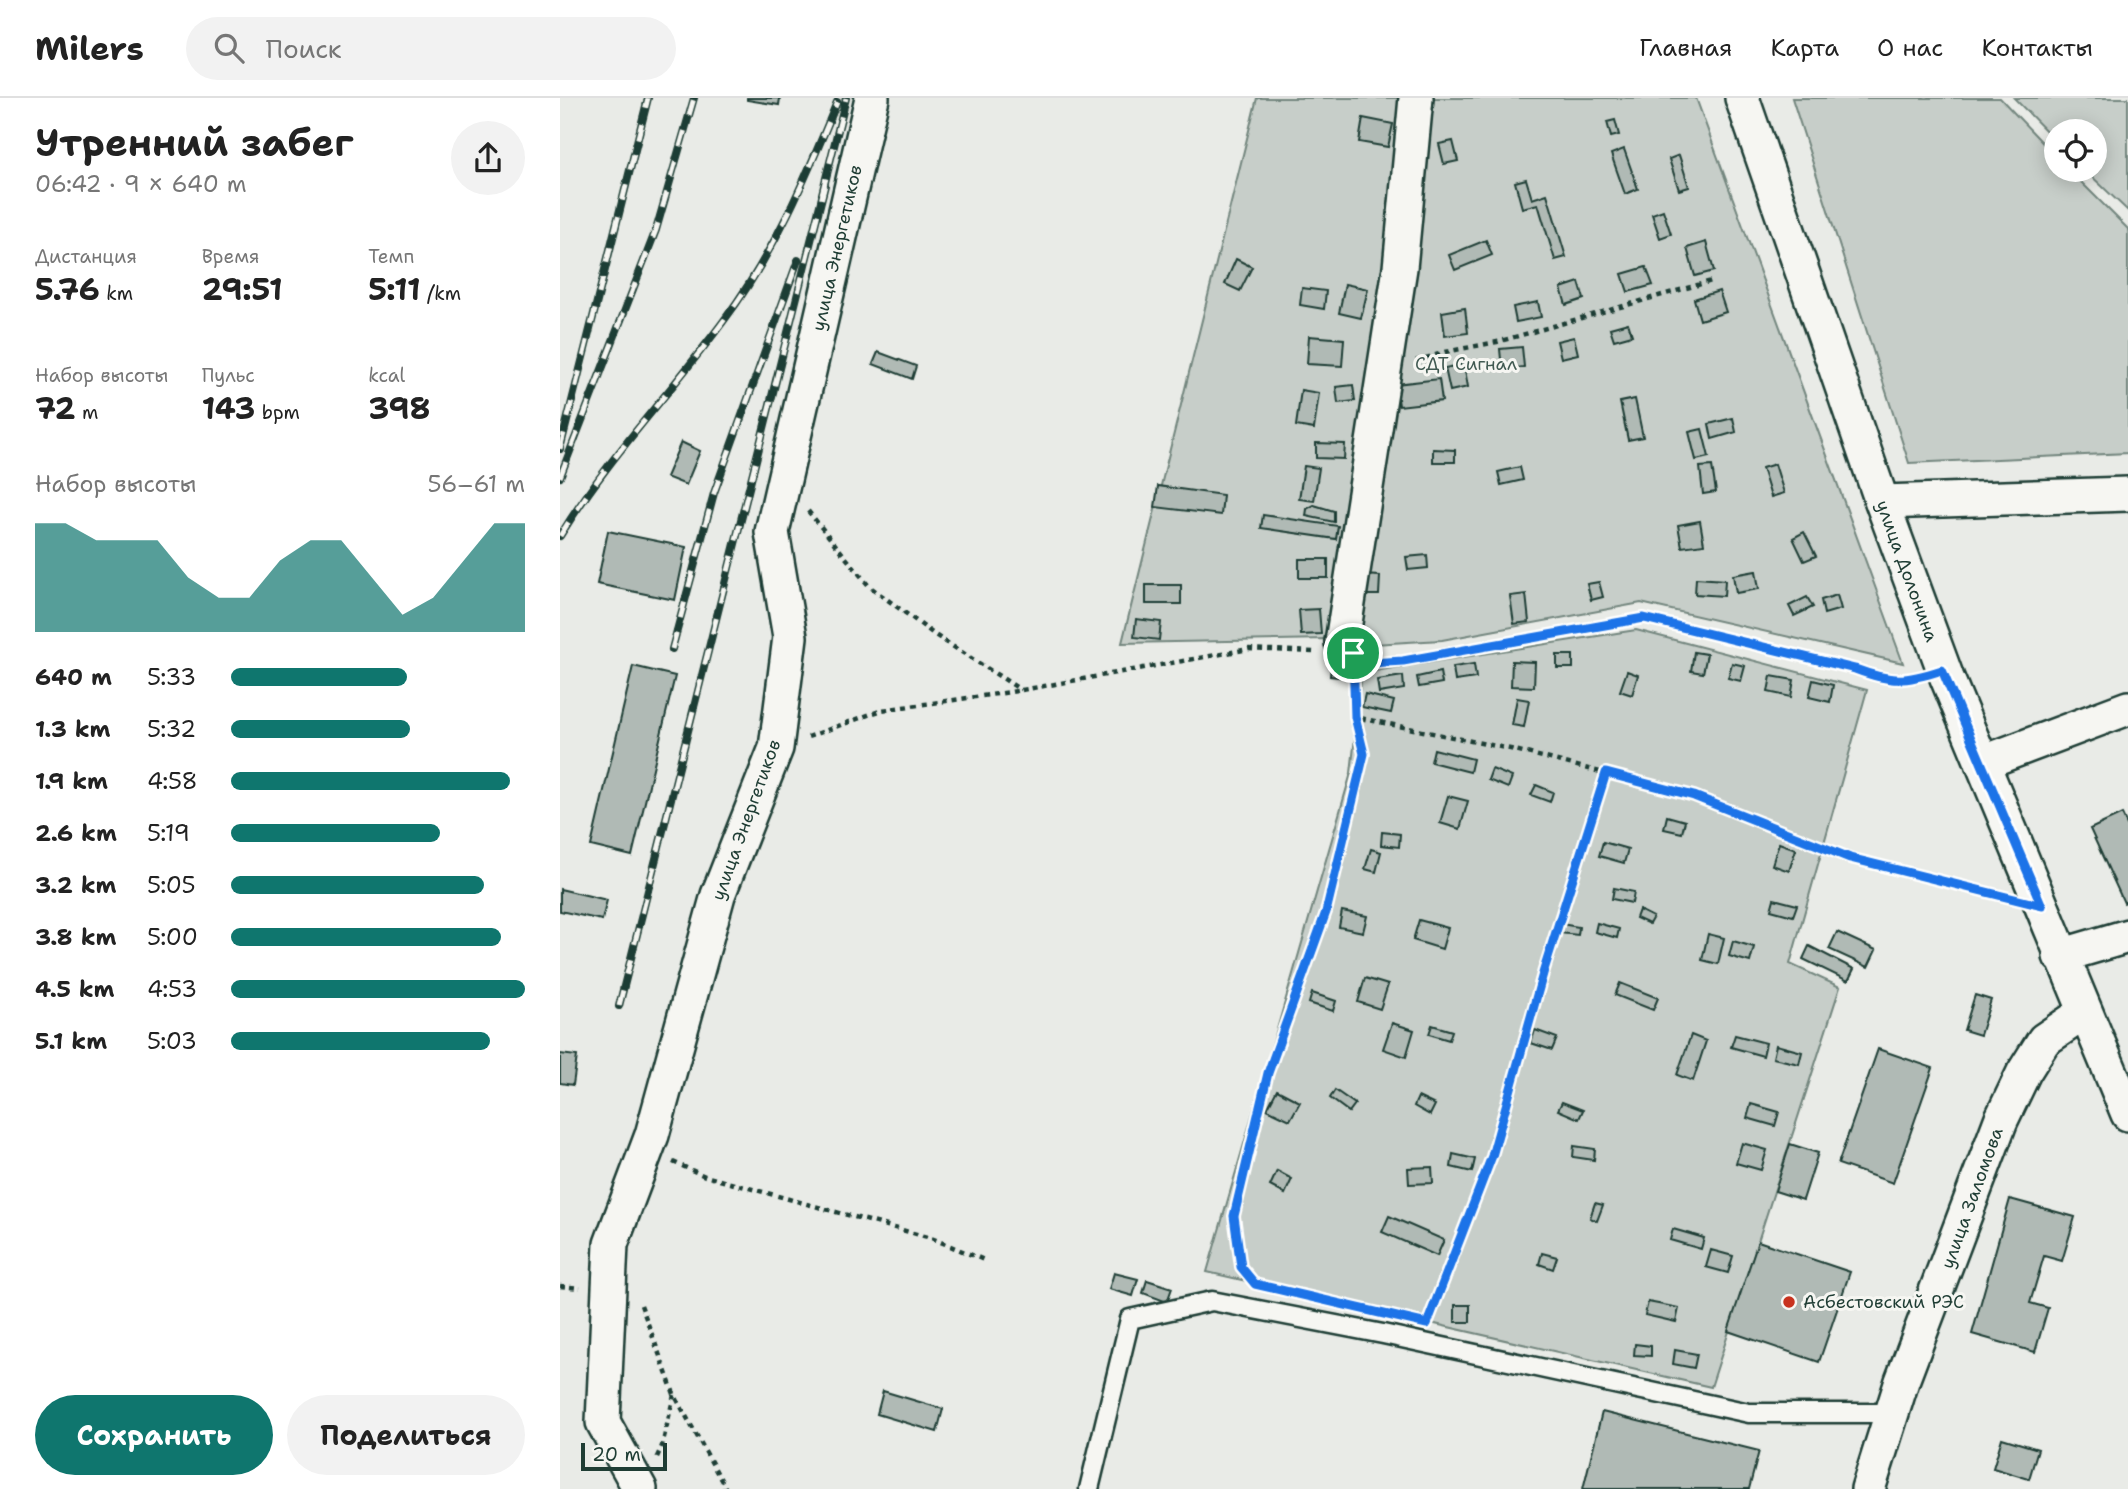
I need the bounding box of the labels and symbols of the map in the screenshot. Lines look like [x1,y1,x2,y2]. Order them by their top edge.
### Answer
street label: улица Энергетиков [806,163,868,333]
park label: СДТ Сигнал [1415,352,1517,376]
street label: улица Долонина [1870,497,1944,645]
pin [1323,623,1383,683]
street label: улица Энергетиков [706,736,786,904]
street label: улица Заломова [1935,1124,2009,1272]
place label: Асбестовский РЭС [1803,1290,1964,1314]
marker: Асбестовский РЭС [1781,1294,1797,1310]
scale bar [581,1440,667,1472]

